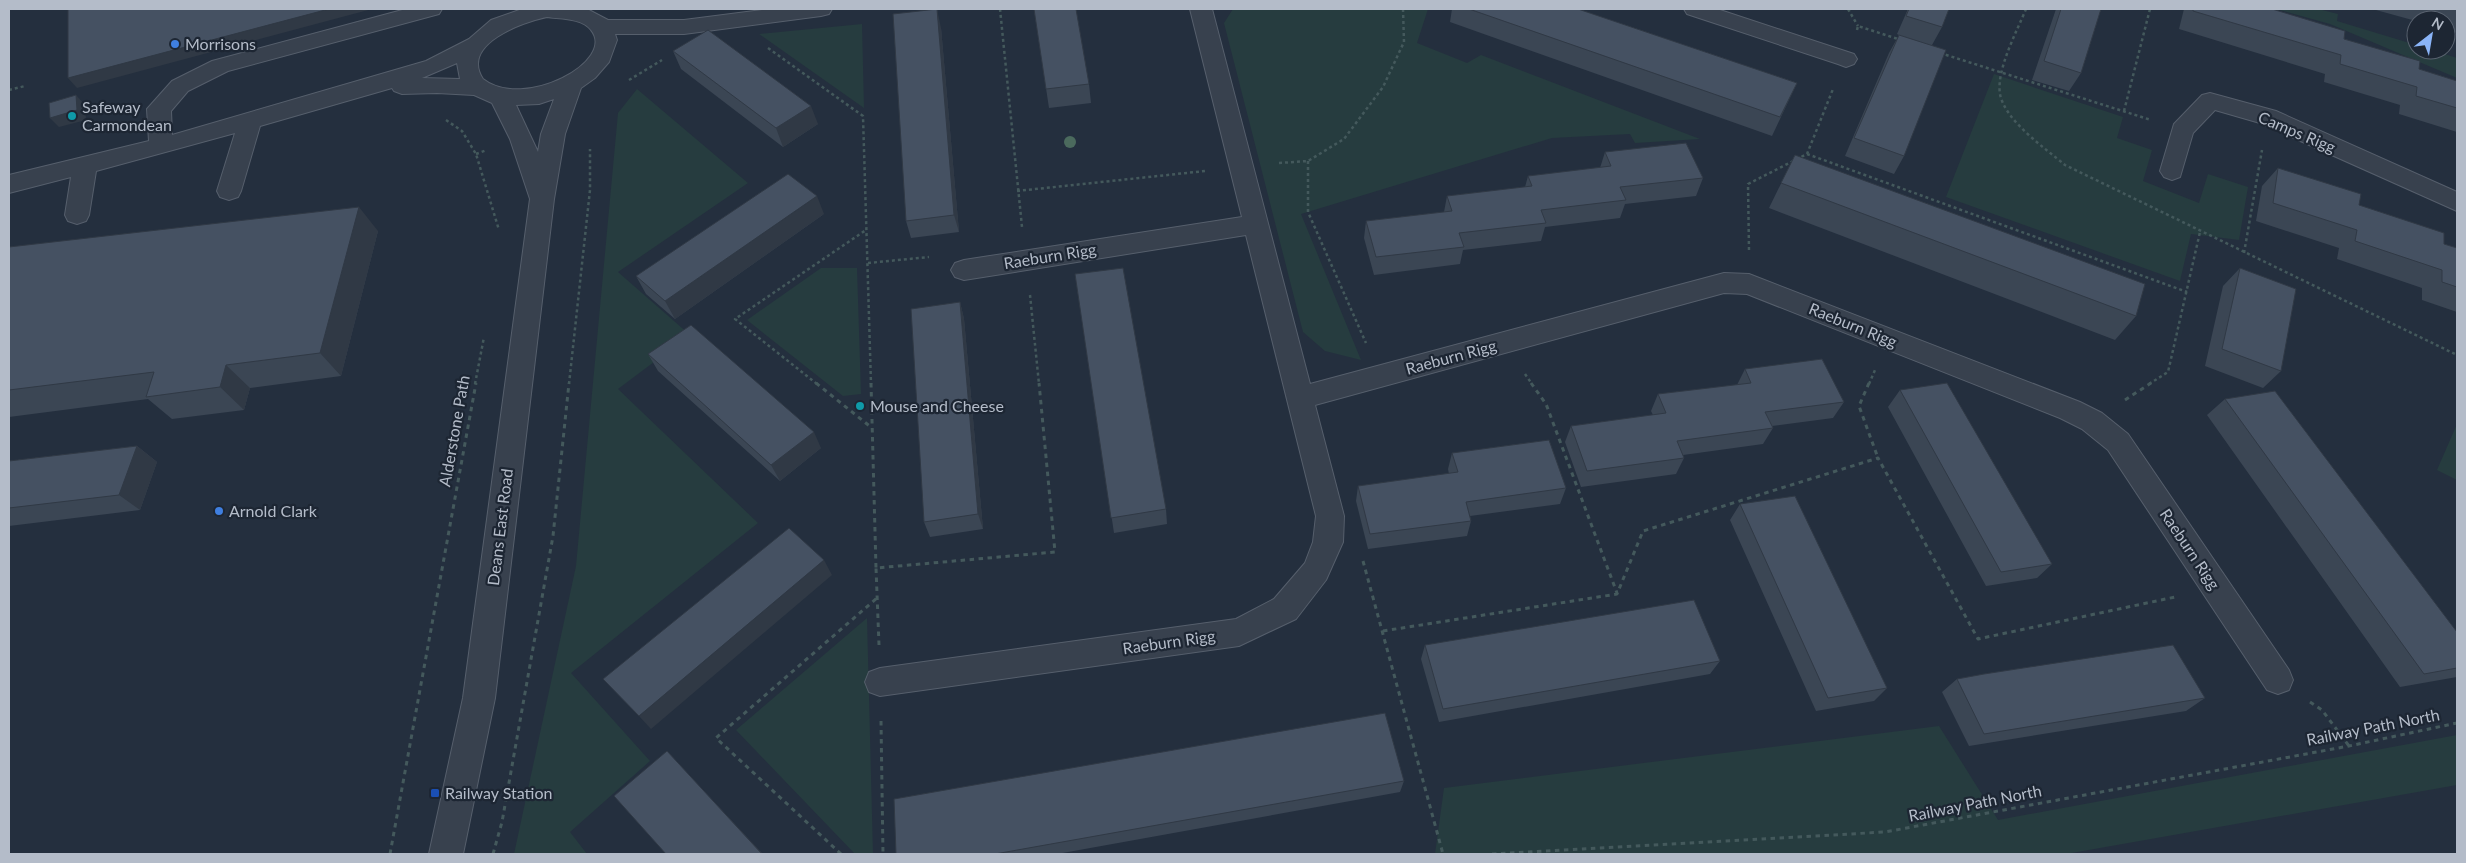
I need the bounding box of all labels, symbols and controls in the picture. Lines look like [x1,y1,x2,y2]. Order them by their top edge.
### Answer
north arrow [2406,10,2456,60]
text: N [2429,13,2447,33]
place label: Morrisons [185,34,256,53]
marker: Morrisons [169,38,181,50]
place label: Safeway Carmondean [82,97,172,134]
street label: Camps Rigg [2256,107,2339,156]
marker: Safeway Carmondean [66,110,78,122]
street label: Raeburn Rigg [1002,239,1098,272]
street label: Raeburn Rigg [1806,298,1900,351]
street label: Raeburn Rigg [1403,335,1498,378]
street label: Alderstone Path [434,374,473,488]
place label: Mouse and Cheese [870,396,1004,415]
marker: Mouse and Cheese [854,400,866,412]
street label: Deans East Road [483,467,516,587]
place label: Arnold Clark [229,501,318,520]
marker: Arnold Clark [213,505,225,517]
street label: Raeburn Rigg [2156,505,2224,593]
street label: Raeburn Rigg [1121,626,1217,657]
street label: Railway Path North [2305,704,2441,749]
street label: Railway Path North [1907,780,2043,825]
place label: Railway Station [445,783,552,802]
marker: Railway Station [429,787,441,799]

